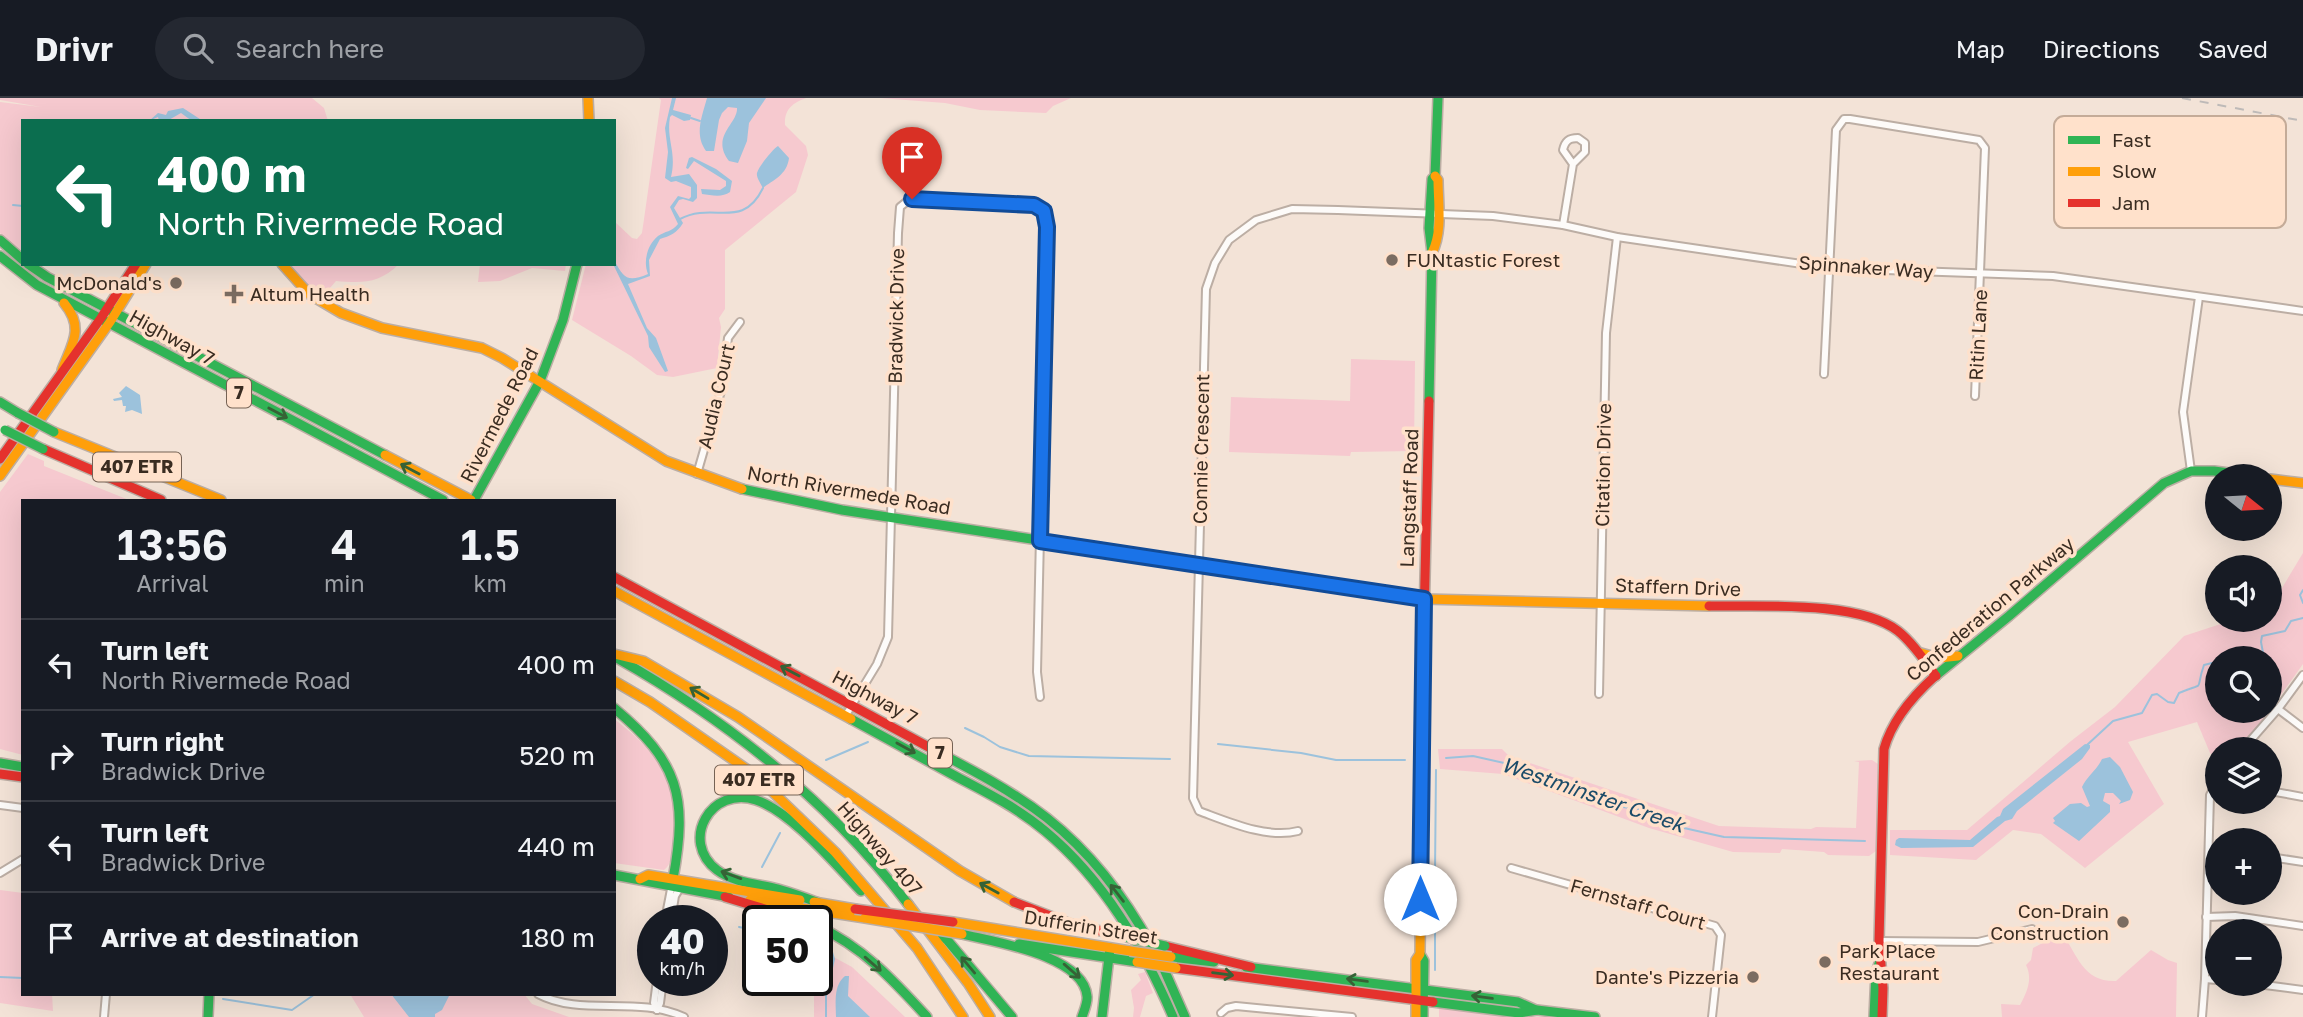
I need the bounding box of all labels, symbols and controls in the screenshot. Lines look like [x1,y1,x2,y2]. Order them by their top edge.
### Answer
search box [155,17,645,80]
text: Drivr [35,29,113,68]
icon: search [179,29,217,67]
text: Search here [235,33,384,64]
text: Map [1956,34,2005,63]
text: Directions [2043,34,2160,63]
text: Saved [2198,34,2268,63]
legend [2054,116,2286,228]
pin [882,127,942,199]
text: Fast [2112,128,2151,151]
icon: arrive [893,138,931,176]
text: 400 m [157,144,306,203]
icon: left [42,147,133,238]
text: Slow [2112,159,2157,182]
text: Jam [2112,191,2150,214]
text: North Rivermede Road [157,204,504,242]
street label: Bradwick Drive [883,248,908,384]
place label: FUNtastic Forest [1406,248,1560,271]
street label: Spinnaker Way [1798,250,1935,283]
marker: FUNtastic Forest [1384,252,1400,268]
place label: McDonald's [56,271,162,294]
marker: McDonald's [168,275,184,291]
place label: Altum Health [250,282,370,305]
marker: Altum Health [224,284,244,304]
street label: Ritin Lane [1964,289,1991,381]
street label: Highway 7 [126,304,219,369]
street label: Audia Court [692,341,739,451]
street label: Rivermede Road [455,343,543,486]
street label: Connie Crescent [1188,374,1213,524]
road number: 7 [227,379,251,408]
street label: Citation Drive [1590,403,1615,527]
one-way arrow [267,406,287,420]
street label: Langstaff Road [1395,428,1422,568]
road number: 407 ETR [93,452,181,482]
street label: North Rivermede Road [746,460,953,519]
one-way arrow [400,462,421,475]
north arrow [2205,464,2282,541]
map controls [2205,464,2282,996]
text: 13:56 [117,519,228,569]
text: 4 [331,519,357,569]
text: 1.5 [461,519,520,569]
street label: Confederation Parkway [1901,531,2079,686]
button: sound [2205,555,2282,632]
text: Arrival [136,569,209,597]
text: min [324,569,365,597]
text: km [474,569,507,597]
street label: Staffern Drive [1615,573,1741,600]
text: Turn left [101,635,209,666]
icon: left [42,646,80,684]
button: search [2205,646,2282,723]
text: 400 m [517,649,595,680]
one-way arrow [780,664,801,678]
street label: Highway 7 [829,664,922,729]
text: North Rivermede Road [101,666,351,694]
one-way arrow [689,686,709,700]
text: Turn right [101,726,224,757]
icon: right [42,737,80,775]
button: layers [2205,737,2282,814]
road number: 7 [928,738,952,768]
text: 520 m [519,740,595,771]
one-way arrow [895,742,916,755]
water label: Westminster Creek [1498,751,1690,838]
text: Bradwick Drive [101,757,265,785]
road number: 407 ETR [715,766,803,794]
street label: Highway 407 [833,796,927,899]
text: Turn left [101,817,209,848]
icon: left [42,828,80,866]
button: + [2205,828,2282,905]
text: 440 m [518,831,595,862]
text: Bradwick Drive [101,848,265,876]
position arrow [1383,862,1457,936]
one-way arrow [720,868,742,880]
street label: Fernstaff Court [1568,873,1708,934]
one-way arrow [980,881,1000,895]
one-way arrow [1109,885,1125,903]
place label: Con-Drain Construction [1990,899,2109,944]
speed limit sign: 50 [742,905,833,996]
street label: Dufferin Street [1023,905,1159,948]
marker: Con-Drain Construction [2115,914,2131,930]
icon: arrive [42,919,80,957]
button: − [2205,919,2282,996]
text: 40 [660,920,705,962]
text: Arrive at destination [101,922,359,953]
text: 180 m [521,922,595,953]
place label: Park Place Restaurant [1839,939,1940,984]
marker: Park Place Restaurant [1817,954,1833,970]
one-way arrow [864,956,882,972]
one-way arrow [960,956,976,974]
text: km/h [660,957,705,979]
one-way arrow [1063,963,1081,979]
place label: Dante's Pizzeria [1595,965,1739,988]
one-way arrow [1211,967,1233,980]
marker: Dante's Pizzeria [1745,969,1761,985]
one-way arrow [1346,973,1369,986]
one-way arrow [1471,990,1493,1003]

